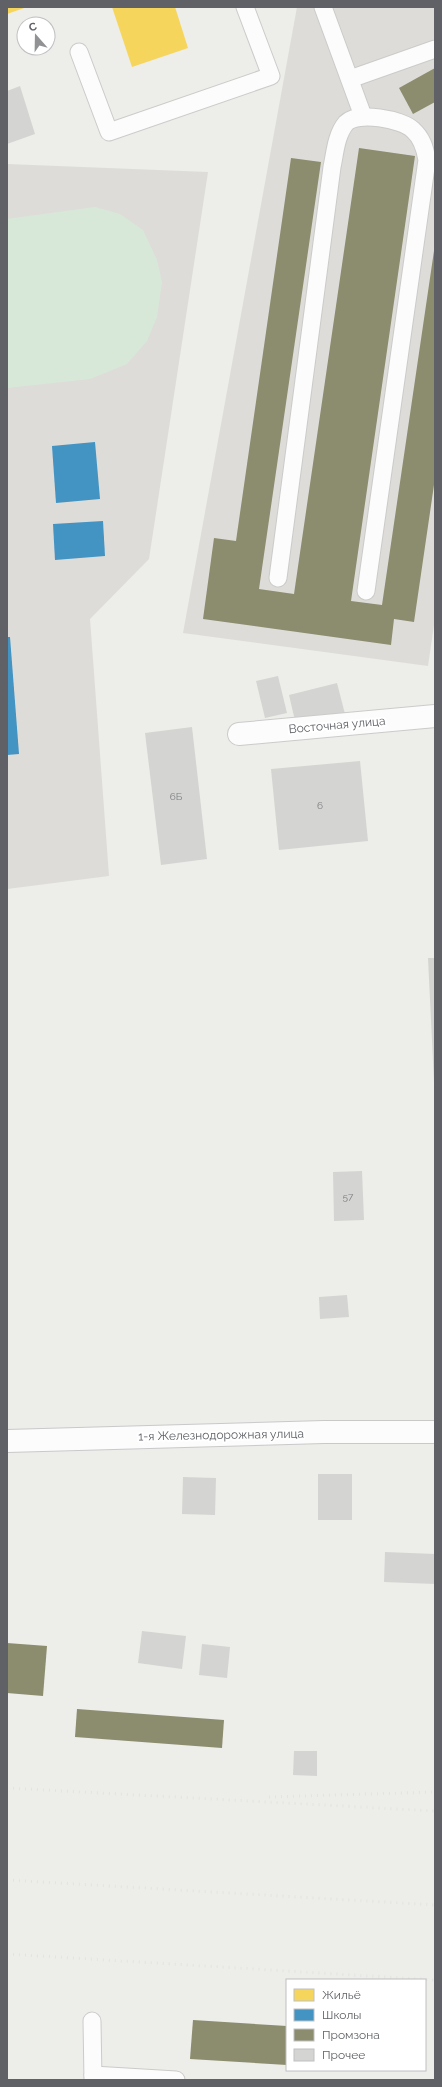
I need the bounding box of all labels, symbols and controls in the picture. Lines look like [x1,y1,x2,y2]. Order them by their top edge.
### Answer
north arrow [16,16,56,56]
text: С [27,20,39,34]
street label: Восточная улица [288,714,386,736]
house number: 6Б [170,791,183,802]
house number: 6 [317,800,323,811]
house number: 57 [343,1191,354,1202]
street label: 1-я Железнодорожная улица [138,1427,304,1443]
legend [286,1979,426,2071]
text: Жильё [322,1988,361,2002]
text: Школы [322,2008,361,2022]
text: Промзона [322,2028,380,2042]
text: Прочее [322,2048,365,2062]

